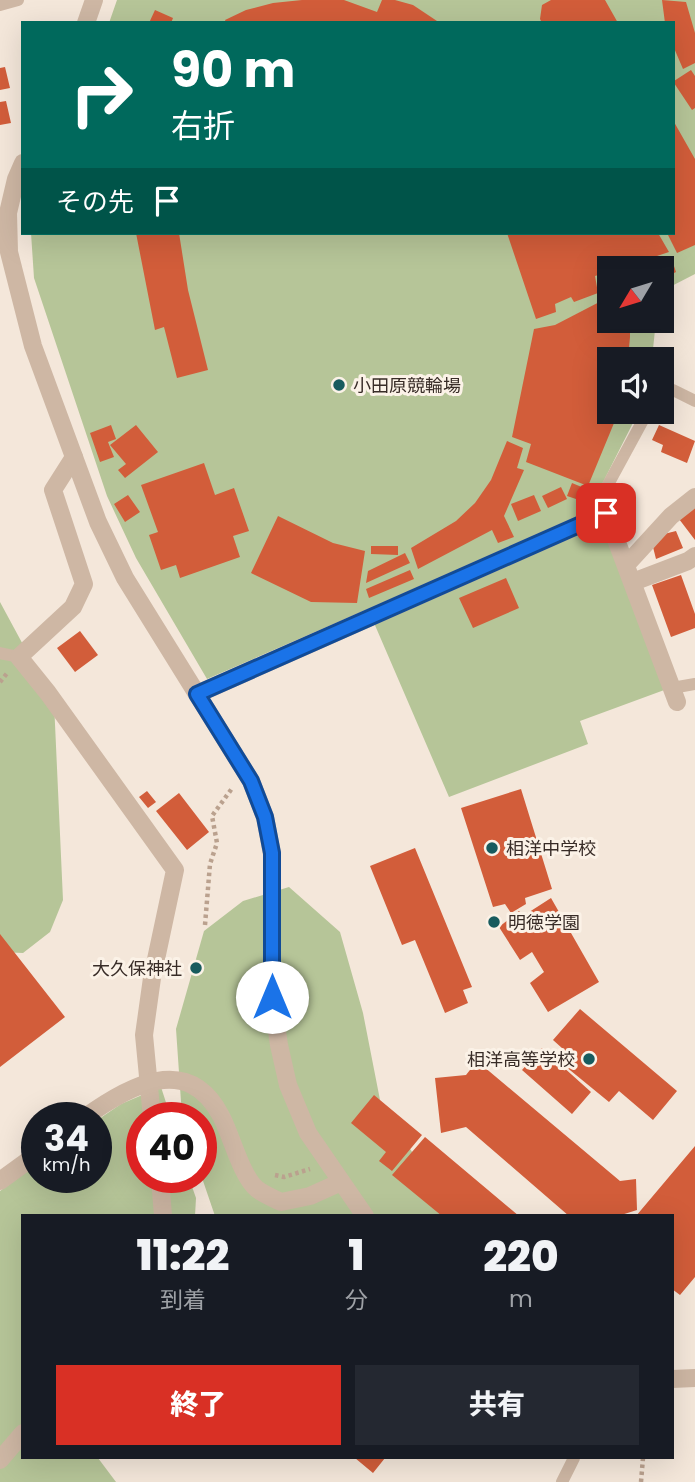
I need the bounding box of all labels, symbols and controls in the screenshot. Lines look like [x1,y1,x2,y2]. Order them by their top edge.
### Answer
text: 90 m [171,36,295,104]
icon: right [56,49,147,140]
text: 右折 [171,103,235,148]
icon: arrive [148,182,186,220]
text: その先 [56,184,134,220]
north arrow [597,256,674,332]
map controls [597,256,674,424]
button: sound [597,347,674,424]
place label: 小田原競輪場 [353,373,461,398]
marker: 小田原競輪場 [331,377,347,393]
pin [576,483,636,543]
icon: arrive [587,494,625,532]
place label: 相洋中学校 [506,836,596,861]
marker: 相洋中学校 [484,840,500,856]
place label: 明徳学園 [508,910,580,935]
marker: 明徳学園 [486,914,502,930]
place label: 大久保神社 [92,956,182,981]
marker: 大久保神社 [188,960,204,976]
position arrow [235,960,309,1034]
place label: 相洋高等学校 [467,1047,575,1072]
marker: 相洋高等学校 [581,1051,597,1067]
speed limit sign: 40 [126,1102,217,1193]
text: 34 [44,1114,89,1163]
text: km/h [43,1152,90,1177]
text: 11:22 [136,1226,229,1285]
text: 1 [348,1226,364,1285]
text: 220 [483,1227,559,1286]
text: m [509,1283,533,1315]
text: 到着 [160,1284,206,1316]
text: 分 [345,1284,368,1316]
button: 終了 [56,1365,341,1445]
button: 共有 [355,1365,639,1445]

